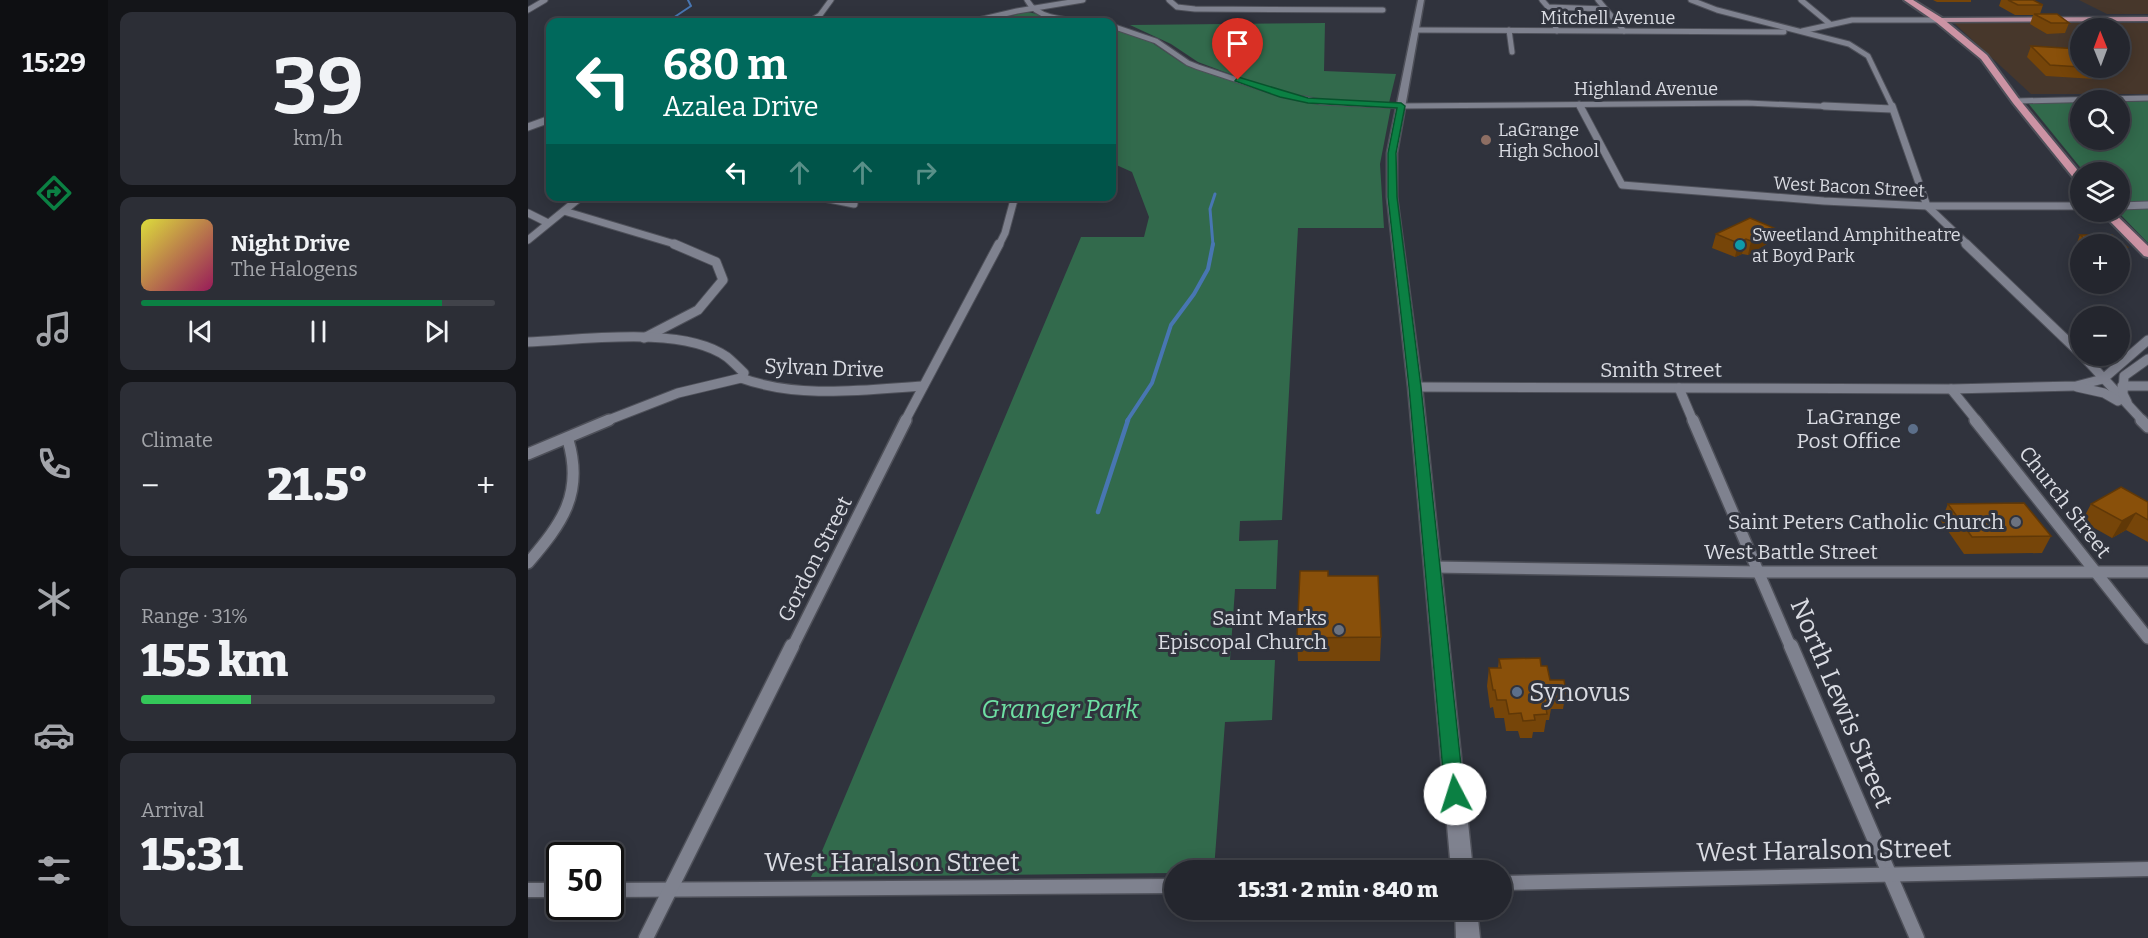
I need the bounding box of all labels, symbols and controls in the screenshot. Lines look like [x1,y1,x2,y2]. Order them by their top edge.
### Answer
street label: Mitchell Avenue [1541,7,1675,29]
pin [1212,18,1263,80]
north arrow [2070,18,2130,78]
map controls [2070,18,2130,366]
icon: arrive [1221,27,1254,60]
text: 39 [272,40,364,134]
text: 680 m [663,40,787,90]
icon: left [564,42,642,120]
text: 15:29 [22,47,86,79]
street label: Highland Avenue [1574,78,1718,100]
button: search [2070,90,2130,150]
text: Azalea Drive [663,91,819,123]
place label: LaGrange High School [1498,119,1599,162]
text: km/h [293,126,343,150]
marker: LaGrange High School [1479,133,1493,147]
icon: left [720,156,753,189]
icon: ahead [783,156,816,189]
icon: ahead [846,156,879,189]
icon: right [909,156,942,189]
button: layers [2070,162,2130,222]
icon: directions [33,172,75,214]
street label: West Bacon Street [1773,172,1926,202]
place label: Sweetland Amphitheatre at Boyd Park [1752,224,1961,267]
text: Night Drive [231,230,350,257]
button: + [2070,234,2130,294]
marker: Sweetland Amphitheatre at Boyd Park [1733,238,1747,252]
text: The Halogens [231,257,358,281]
button: − [2070,306,2130,366]
icon: music [33,308,75,350]
icon: previous [184,315,217,348]
icon: pause [302,315,335,348]
icon: next [420,315,453,348]
street label: Sylvan Drive [764,353,884,383]
street label: Smith Street [1600,357,1722,383]
place label: LaGrange Post Office [1796,404,1901,454]
marker: LaGrange Post Office [1906,422,1920,436]
text: Climate [141,428,213,452]
street label: Church Street [2013,441,2117,563]
icon: phone [33,443,75,485]
text: 21.5° [267,458,368,512]
text: − [141,466,159,506]
text: + [476,466,495,506]
street label: Gordon Street [772,491,858,626]
place label: Saint Peters Catholic Church [1728,509,2004,535]
marker: Saint Peters Catholic Church [2009,515,2023,529]
street label: West Battle Street [1704,539,1878,565]
icon: climate [33,578,75,620]
street label: North Lewis Street [1783,594,1900,813]
text: Range · 31% [141,604,248,628]
place label: Saint Marks Episcopal Church [1157,605,1327,655]
marker: Saint Marks Episcopal Church [1332,623,1346,637]
text: 155 km [141,634,288,688]
place label: Synovus [1529,677,1631,708]
marker: Synovus [1510,685,1524,699]
park label: Granger Park [981,694,1140,725]
icon: car [33,714,75,756]
position arrow [1423,762,1487,826]
text: Arrival [141,798,204,822]
text: 15:31 [141,828,243,882]
street label: West Haralson Street [1696,833,1952,868]
speed limit sign: 50 [546,842,624,920]
street label: West Haralson Street [764,847,1020,878]
icon: filters [33,849,75,891]
text: 15:31 · 2 min · 840 m [1238,876,1438,903]

